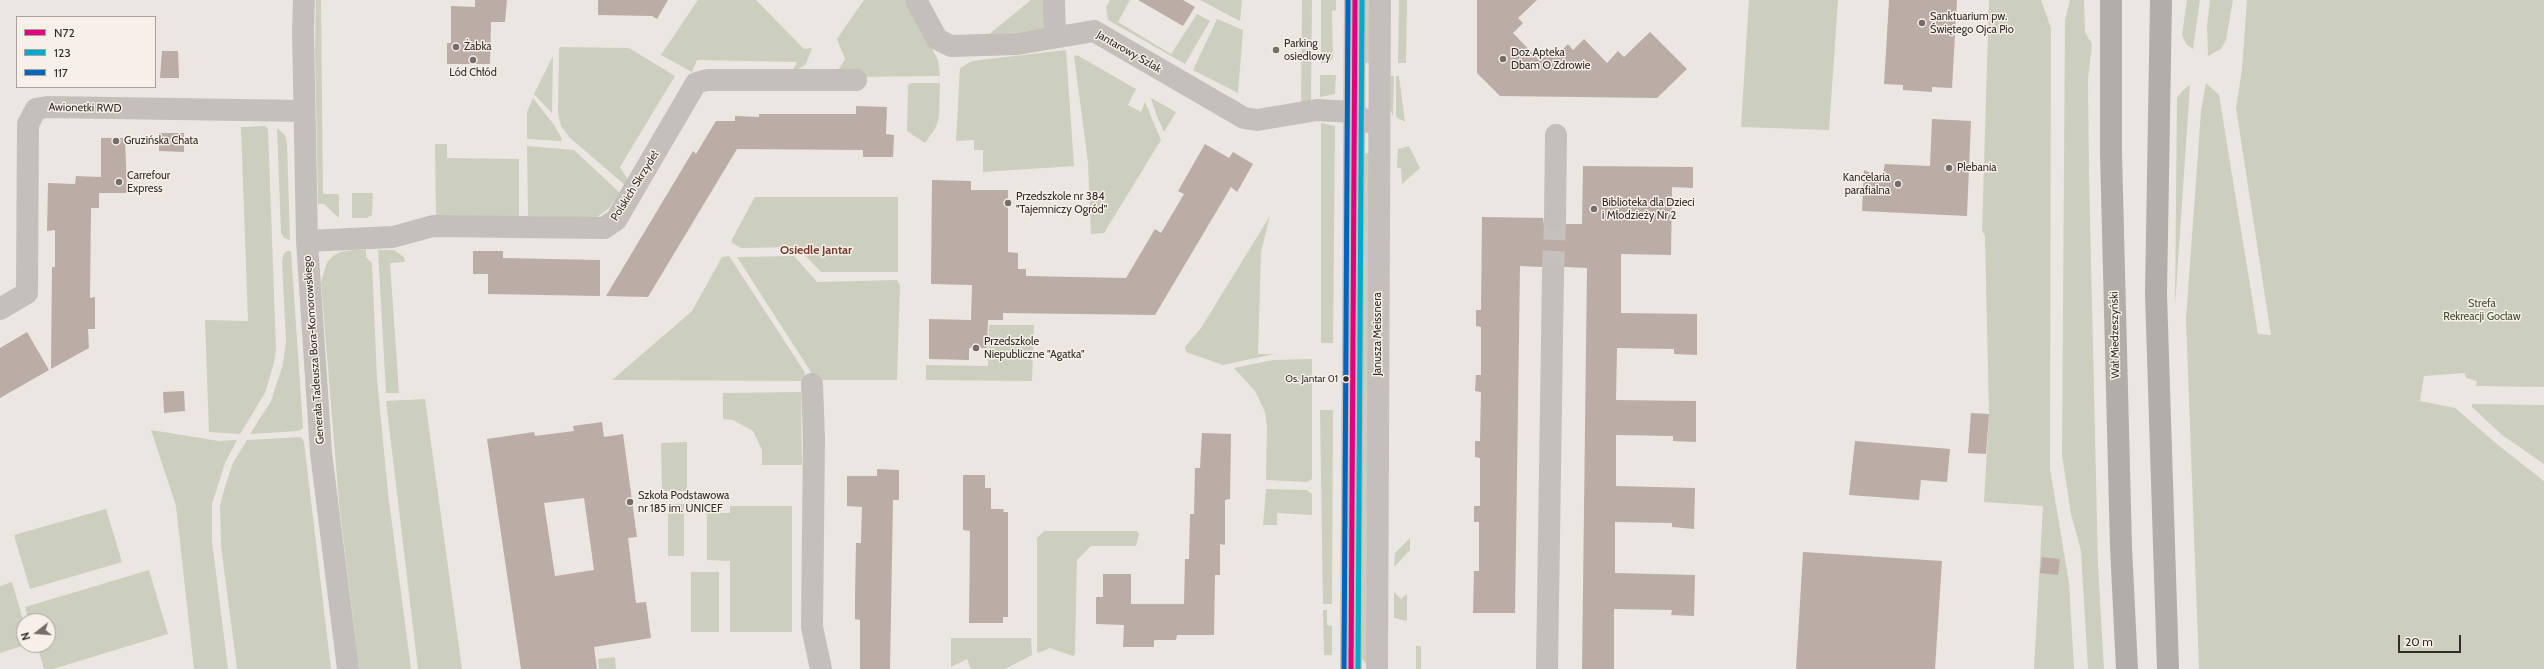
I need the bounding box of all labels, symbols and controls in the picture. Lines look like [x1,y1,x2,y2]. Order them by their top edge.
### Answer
place label: Sanktuarium pw. Świętego Ojca Pio [1930,10,2014,36]
legend [16,16,156,88]
marker: Sanktuarium pw. Świętego Ojca Pio [1917,18,1927,28]
text: N72 [54,25,75,40]
street label: Jantarowy Szlak [1094,28,1164,76]
place label: Parking osiedlowy [1284,37,1331,63]
place label: Żabka [464,40,492,54]
marker: Żabka [451,42,461,52]
text: 123 [54,45,71,60]
marker: Parking osiedlowy [1271,45,1281,55]
place label: Doz Apteka Dbam O Zdrowie [1511,46,1590,72]
marker: Doz Apteka Dbam O Zdrowie [1498,54,1508,64]
marker: Lód Chłód [468,55,478,65]
text: 117 [54,65,68,80]
place label: Lód Chłód [449,66,497,80]
street label: Awionetki RWD [48,101,122,115]
place label: Gruzińska Chata [124,134,198,148]
marker: Gruzińska Chata [111,136,121,146]
street label: Polskich Skrzydeł [608,149,662,223]
place label: Plebania [1957,161,1997,175]
marker: Plebania [1944,163,1954,173]
place label: Carrefour Express [127,169,170,195]
place label: Kancelaria parafialna [1843,171,1890,197]
marker: Carrefour Express [114,177,124,187]
marker: Kancelaria parafialna [1893,179,1903,189]
place label: Przedszkole nr 384 "Tajemniczy Ogród" [1016,190,1107,216]
place label: Biblioteka dla Dzieci i Młodzieży Nr 2 [1602,196,1695,222]
marker: Przedszkole nr 384 "Tajemniczy Ogród" [1003,198,1013,208]
marker: Biblioteka dla Dzieci i Młodzieży Nr 2 [1589,204,1599,214]
district label: Osiedle Jantar [780,243,852,257]
street label: Generała Tadeusza Bora-Komorowskiego [301,255,327,445]
street label: Wał Miedzeszyński [2108,291,2122,379]
street label: Janusza Meissnera [1371,292,1385,376]
park label: Strefa Rekreacji Gocław [2443,297,2521,323]
place label: Przedszkole Niepubliczne "Agatka" [984,335,1085,361]
marker: Przedszkole Niepubliczne "Agatka" [971,343,981,353]
place label: Os. Jantar 01 [1285,373,1338,385]
marker: Os. Jantar 01 [1341,374,1351,384]
place label: Szkoła Podstawowa nr 185 im. UNICEF [638,489,729,515]
marker: Szkoła Podstawowa nr 185 im. UNICEF [625,497,635,507]
north arrow [16,613,56,653]
scale bar [2400,627,2463,653]
text: N [18,630,33,642]
text: 20 m [2405,634,2433,649]

